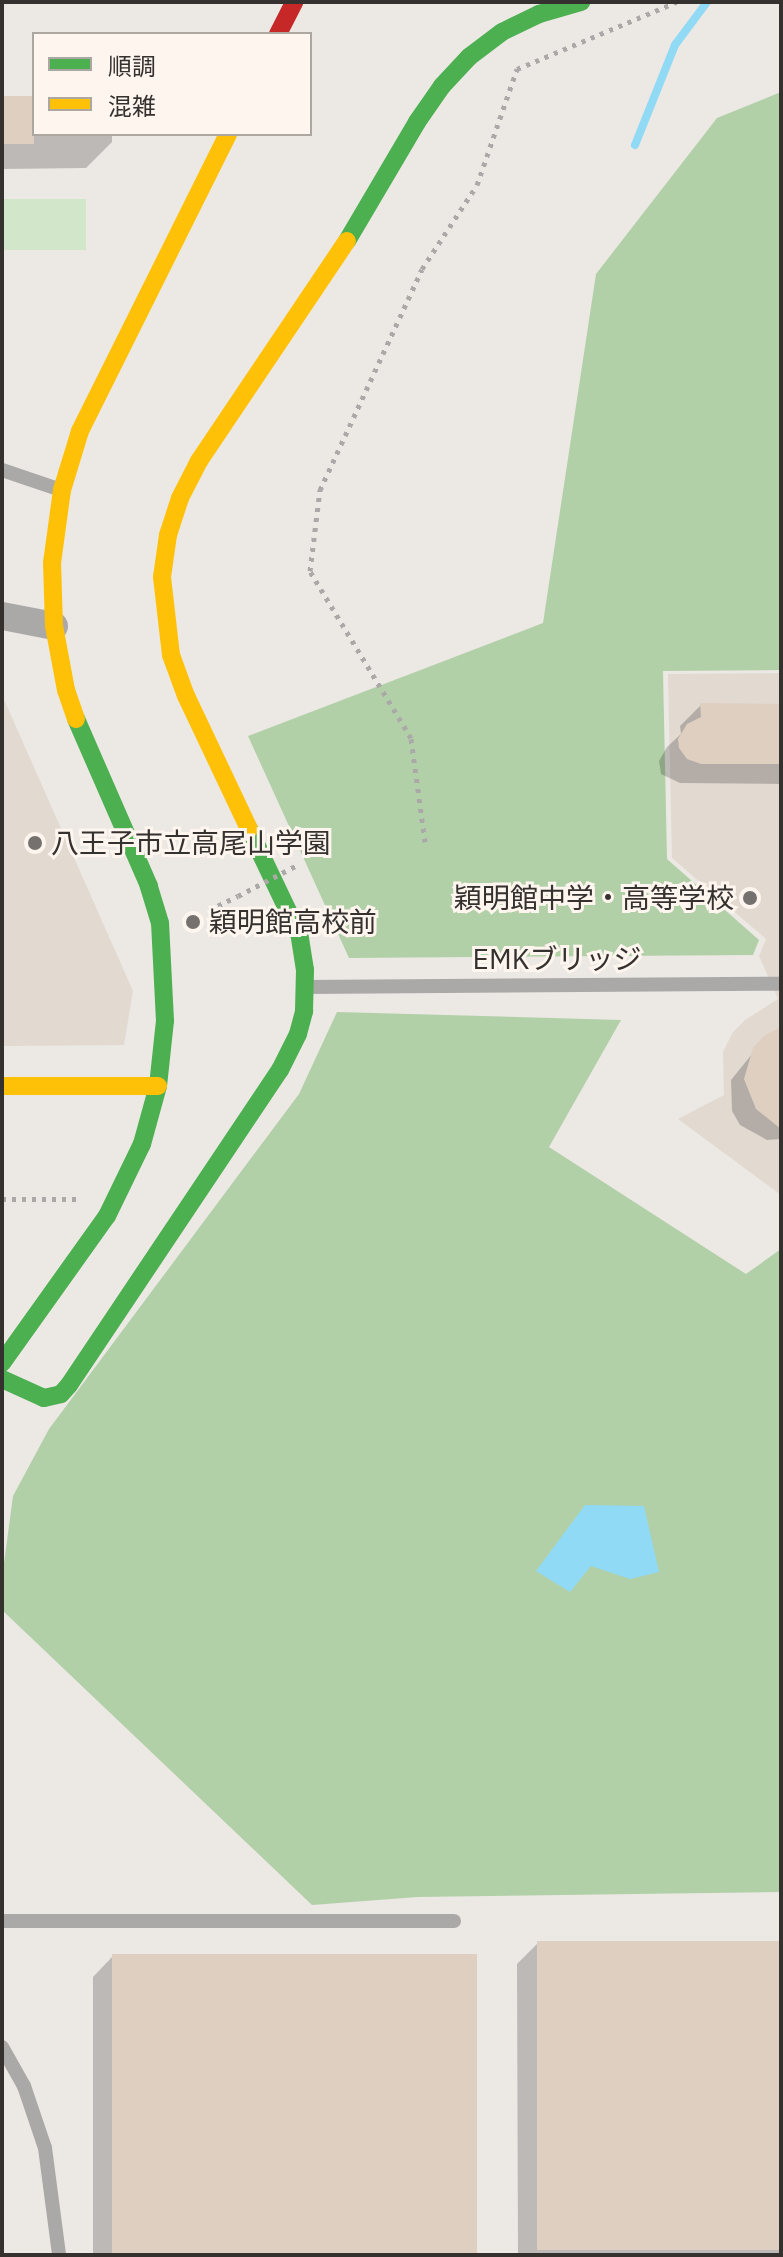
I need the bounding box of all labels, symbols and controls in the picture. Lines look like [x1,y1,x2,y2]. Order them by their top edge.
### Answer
legend [32,32,312,136]
text: 順調 [108,50,156,82]
text: 混雑 [108,90,156,122]
place label: 八王子市立高尾山学園 [51,826,331,860]
marker: 八王子市立高尾山学園 [26,834,44,852]
place label: 穎明館中学・高等学校 [454,881,734,915]
marker: 穎明館中学・高等学校 [741,889,759,907]
place label: 穎明館高校前 [209,905,377,939]
marker: 穎明館高校前 [184,913,202,931]
street label: EMKブリッジ [473,942,641,976]

